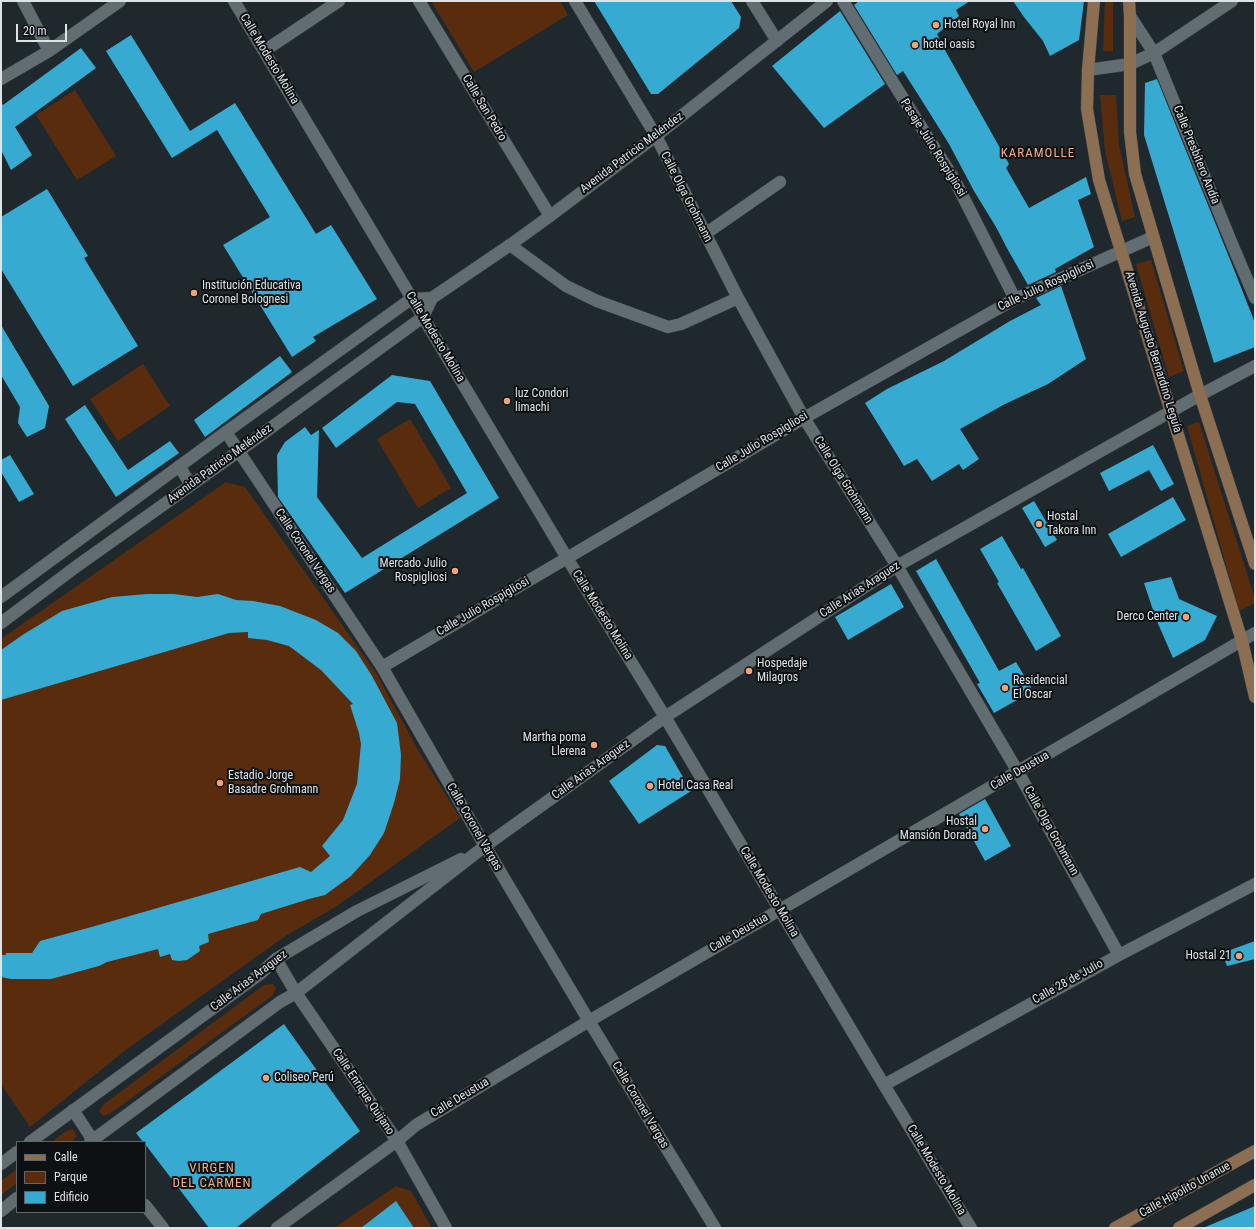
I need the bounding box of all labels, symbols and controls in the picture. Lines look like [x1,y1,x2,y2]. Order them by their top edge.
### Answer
street label: Calle Modesto Molina [236,11,302,107]
scale bar [18,16,69,42]
place label: Hotel Royal Inn [944,18,1015,32]
marker: Hotel Royal Inn [931,20,941,30]
text: 20 m [23,24,47,38]
place label: hotel oasis [923,38,975,52]
marker: hotel oasis [910,40,920,50]
street label: Calle San Pedro [459,72,509,144]
street label: Pasaje Julio Rospigliosi [897,96,969,200]
street label: Calle Presbítero Andía [1170,104,1222,206]
street label: Avenida Patricio Meléndez [578,110,686,196]
district label: KARAMOLLE [1001,146,1075,162]
street label: Calle Olga Grohmann [657,149,715,245]
street label: Calle Julio Rospigliosi [996,257,1096,315]
street label: Avenida Augusto Bernardino Leguía [1122,269,1184,435]
place label: Institución Educativa Coronel Bolognesi [202,279,301,307]
marker: Institución Educativa Coronel Bolognesi [189,288,199,298]
street label: Calle Modesto Molina [402,289,468,385]
place label: luz Condori limachi [515,387,569,415]
marker: luz Condori limachi [502,396,512,406]
street label: Calle Julio Rospigliosi [713,409,811,475]
street label: Avenida Patricio Meléndez [165,421,275,507]
street label: Calle Olga Grohmann [810,434,876,526]
street label: Calle Coronel Vargas [271,506,339,596]
place label: Hostal Takora Inn [1047,510,1096,538]
marker: Hostal Takora Inn [1034,519,1044,529]
place label: Mercado Julio Rospigliosi [380,557,447,585]
street label: Calle Arias Araguez [817,559,903,621]
marker: Mercado Julio Rospigliosi [450,566,460,576]
street label: Calle Modesto Molina [569,568,635,662]
street label: Calle Julio Rospigliosi [434,575,532,639]
place label: Derco Center [1117,610,1178,624]
marker: Derco Center [1181,612,1191,622]
place label: Hospedaje Milagros [757,657,807,685]
marker: Hospedaje Milagros [744,666,754,676]
place label: Residencial El Oscar [1013,674,1067,702]
marker: Residencial El Oscar [1000,683,1010,693]
place label: Martha poma Llerena [523,731,586,759]
street label: Calle Arias Araguez [549,737,633,803]
marker: Martha poma Llerena [589,740,599,750]
street label: Calle Deustua [988,748,1052,794]
place label: Estadio Jorge Basadre Grohmann [228,769,318,797]
marker: Estadio Jorge Basadre Grohmann [215,778,225,788]
place label: Hotel Casa Real [658,779,733,793]
street label: Calle Coronel Vargas [443,781,505,873]
marker: Hotel Casa Real [645,781,655,791]
street label: Calle Olga Grohmann [1021,784,1081,878]
place label: Hostal Mansión Dorada [900,815,977,843]
marker: Hostal Mansión Dorada [980,824,990,834]
street label: Calle Modesto Molina [736,844,802,940]
street label: Calle Deustua [707,910,771,956]
street label: Calle Arias Araguez [208,947,290,1015]
place label: Hostal 21 [1185,949,1231,963]
marker: Hostal 21 [1234,951,1244,961]
street label: Calle 28 de Julio [1030,957,1106,1007]
street label: Calle Enrique Quijano [329,1046,397,1138]
street label: Calle Coronel Vargas [608,1059,672,1151]
place label: Coliseo Perú [274,1071,334,1085]
marker: Coliseo Perú [261,1073,271,1083]
street label: Calle Deustua [428,1075,492,1121]
street label: Calle Modesto Molina [903,1122,969,1218]
legend [16,1141,146,1213]
text: Calle [54,1150,78,1164]
street label: Calle Hipolito Unanue [1137,1159,1233,1221]
district label: VIRGEN DEL CARMEN [172,1161,252,1192]
text: Parque [54,1170,87,1184]
text: Edificio [54,1190,89,1204]

